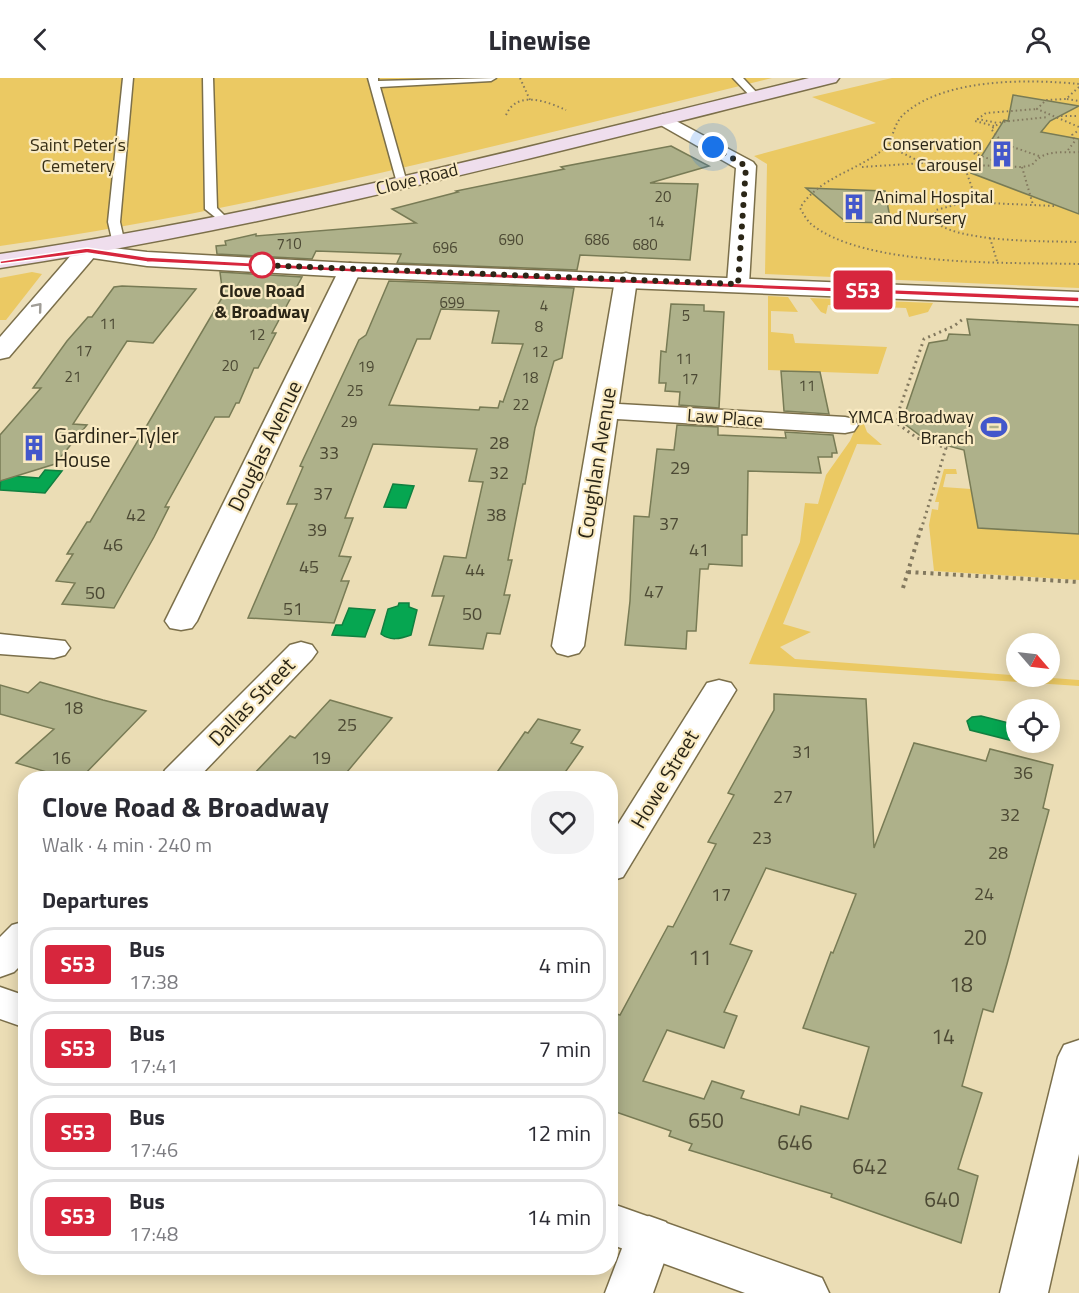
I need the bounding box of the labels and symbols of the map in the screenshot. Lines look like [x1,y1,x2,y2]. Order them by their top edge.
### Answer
place label: Conservation Carousel [883,130,982,178]
park label: Saint Peter’s Cemetery [30,131,126,179]
your location [698,132,728,162]
building icon: Conservation Carousel [987,139,1017,169]
street label: Clove Road [373,155,461,202]
place label: Animal Hospital and Nursery [874,183,993,231]
house number: 20 [655,185,671,208]
building icon: Animal Hospital and Nursery [839,192,869,222]
house number: 14 [648,210,664,233]
house number: 690 [498,228,524,251]
house number: 686 [584,228,610,251]
house number: 710 [276,232,302,255]
house number: 680 [632,233,658,256]
house number: 696 [432,236,458,259]
marker: Clove Road & Broadway [249,252,275,278]
line badge: S53 [828,270,898,310]
place label: Clove Road & Broadway [215,277,309,325]
house number: 699 [439,291,465,314]
house number: 4 [540,294,548,317]
one-way arrow [31,303,42,314]
house number: 5 [682,304,690,327]
house number: 11 [100,312,116,335]
house number: 8 [535,315,543,338]
house number: 12 [249,323,265,346]
house number: 17 [76,339,92,362]
house number: 12 [532,340,548,363]
house number: 11 [676,347,692,370]
house number: 20 [222,354,238,377]
house number: 19 [358,355,374,378]
house number: 21 [65,365,81,388]
house number: 18 [522,366,538,389]
house number: 17 [682,367,698,390]
house number: 11 [799,374,815,397]
street label: Douglas Avenue [219,375,310,516]
house number: 25 [347,379,363,402]
street label: Coughlan Avenue [568,385,624,541]
house number: 22 [513,393,529,416]
street label: Law Place [686,401,764,434]
place label: YMCA Broadway Branch [848,403,974,451]
house number: 29 [341,410,357,433]
sports icon: YMCA Broadway Branch [979,412,1009,442]
place label: Gardiner-Tyler House [54,419,179,475]
house number: 28 [489,429,509,456]
building icon: Gardiner-Tyler House [19,433,49,463]
house number: 33 [319,439,339,466]
house number: 29 [670,454,690,481]
house number: 32 [489,459,509,486]
house number: 37 [313,480,333,507]
house number: 42 [126,501,146,528]
house number: 38 [486,501,506,528]
house number: 37 [659,510,679,537]
house number: 39 [307,516,327,543]
house number: 46 [103,531,123,558]
house number: 41 [689,536,709,563]
house number: 45 [299,553,319,580]
house number: 44 [465,556,485,583]
house number: 47 [644,578,664,605]
house number: 50 [85,579,105,606]
house number: 51 [283,595,303,622]
house number: 50 [462,600,482,627]
north arrow [1006,633,1060,687]
street label: Dallas Street [201,649,302,753]
house number: 18 [63,694,83,721]
house number: 25 [337,711,357,738]
street label: Howe Street [622,722,707,834]
house number: 31 [792,738,812,765]
house number: 16 [51,744,71,771]
house number: 19 [311,744,331,771]
house number: 36 [1013,759,1033,786]
house number: 27 [773,783,793,810]
house number: 32 [1000,801,1020,828]
house number: 23 [752,824,772,851]
house number: 28 [988,839,1008,866]
house number: 24 [974,880,994,907]
house number: 17 [711,881,731,908]
house number: 20 [963,921,987,953]
house number: 11 [688,941,712,973]
house number: 18 [949,968,973,1000]
house number: 14 [931,1020,955,1052]
house number: 650 [688,1104,724,1136]
house number: 646 [777,1126,813,1158]
house number: 642 [852,1150,888,1182]
house number: 640 [924,1183,960,1215]

